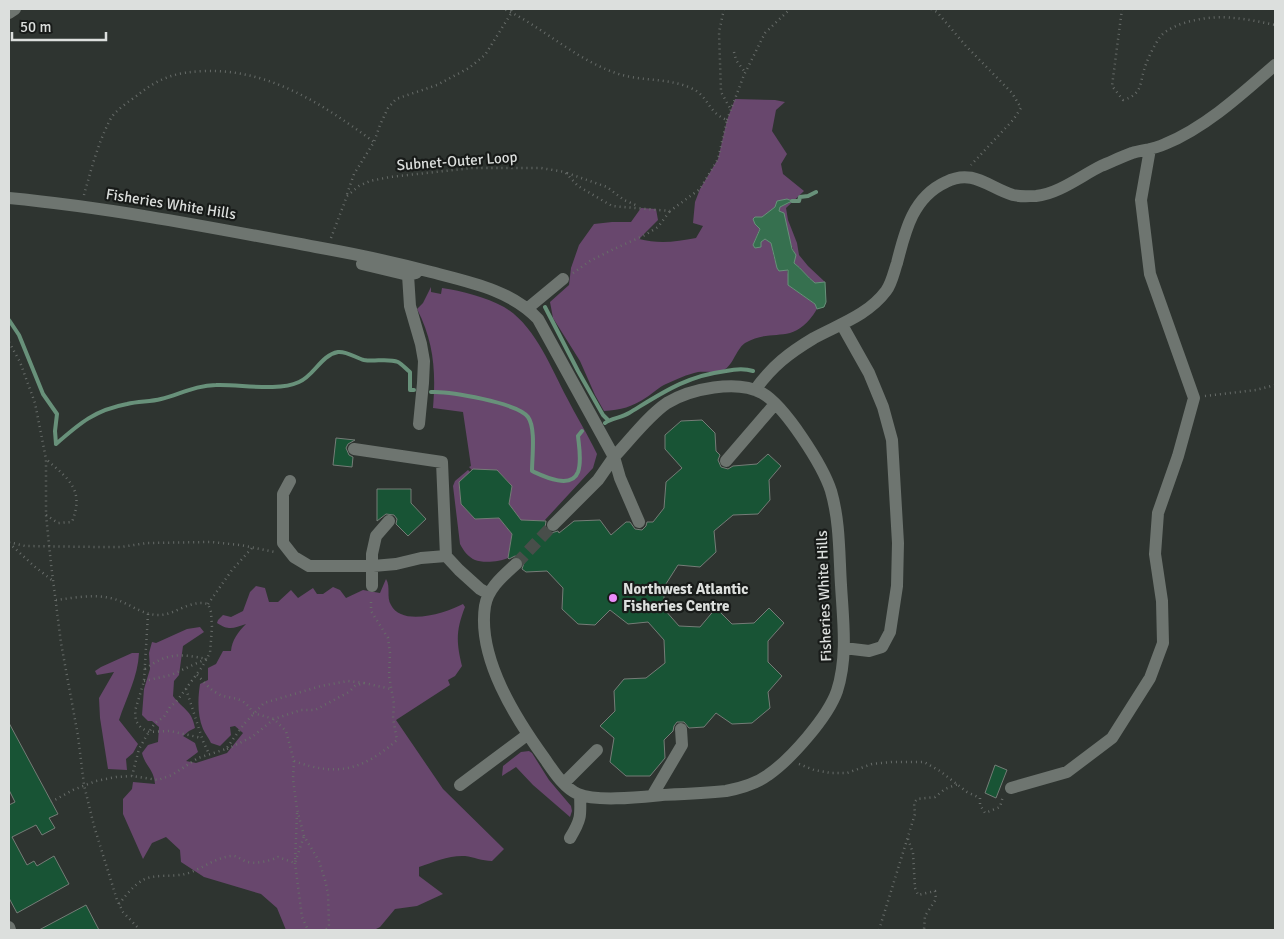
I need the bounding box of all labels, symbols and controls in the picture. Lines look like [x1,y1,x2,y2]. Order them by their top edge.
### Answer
scale bar [12,10,106,42]
text: 50 m [20,18,51,36]
street label: Subnet-Outer Loop [396,148,518,174]
street label: Fisheries White Hills [105,185,238,223]
street label: Fisheries White Hills [813,530,835,662]
place label: Northwest Atlantic Fisheries Centre [623,580,748,615]
marker: Northwest Atlantic Fisheries Centre [607,592,619,604]

